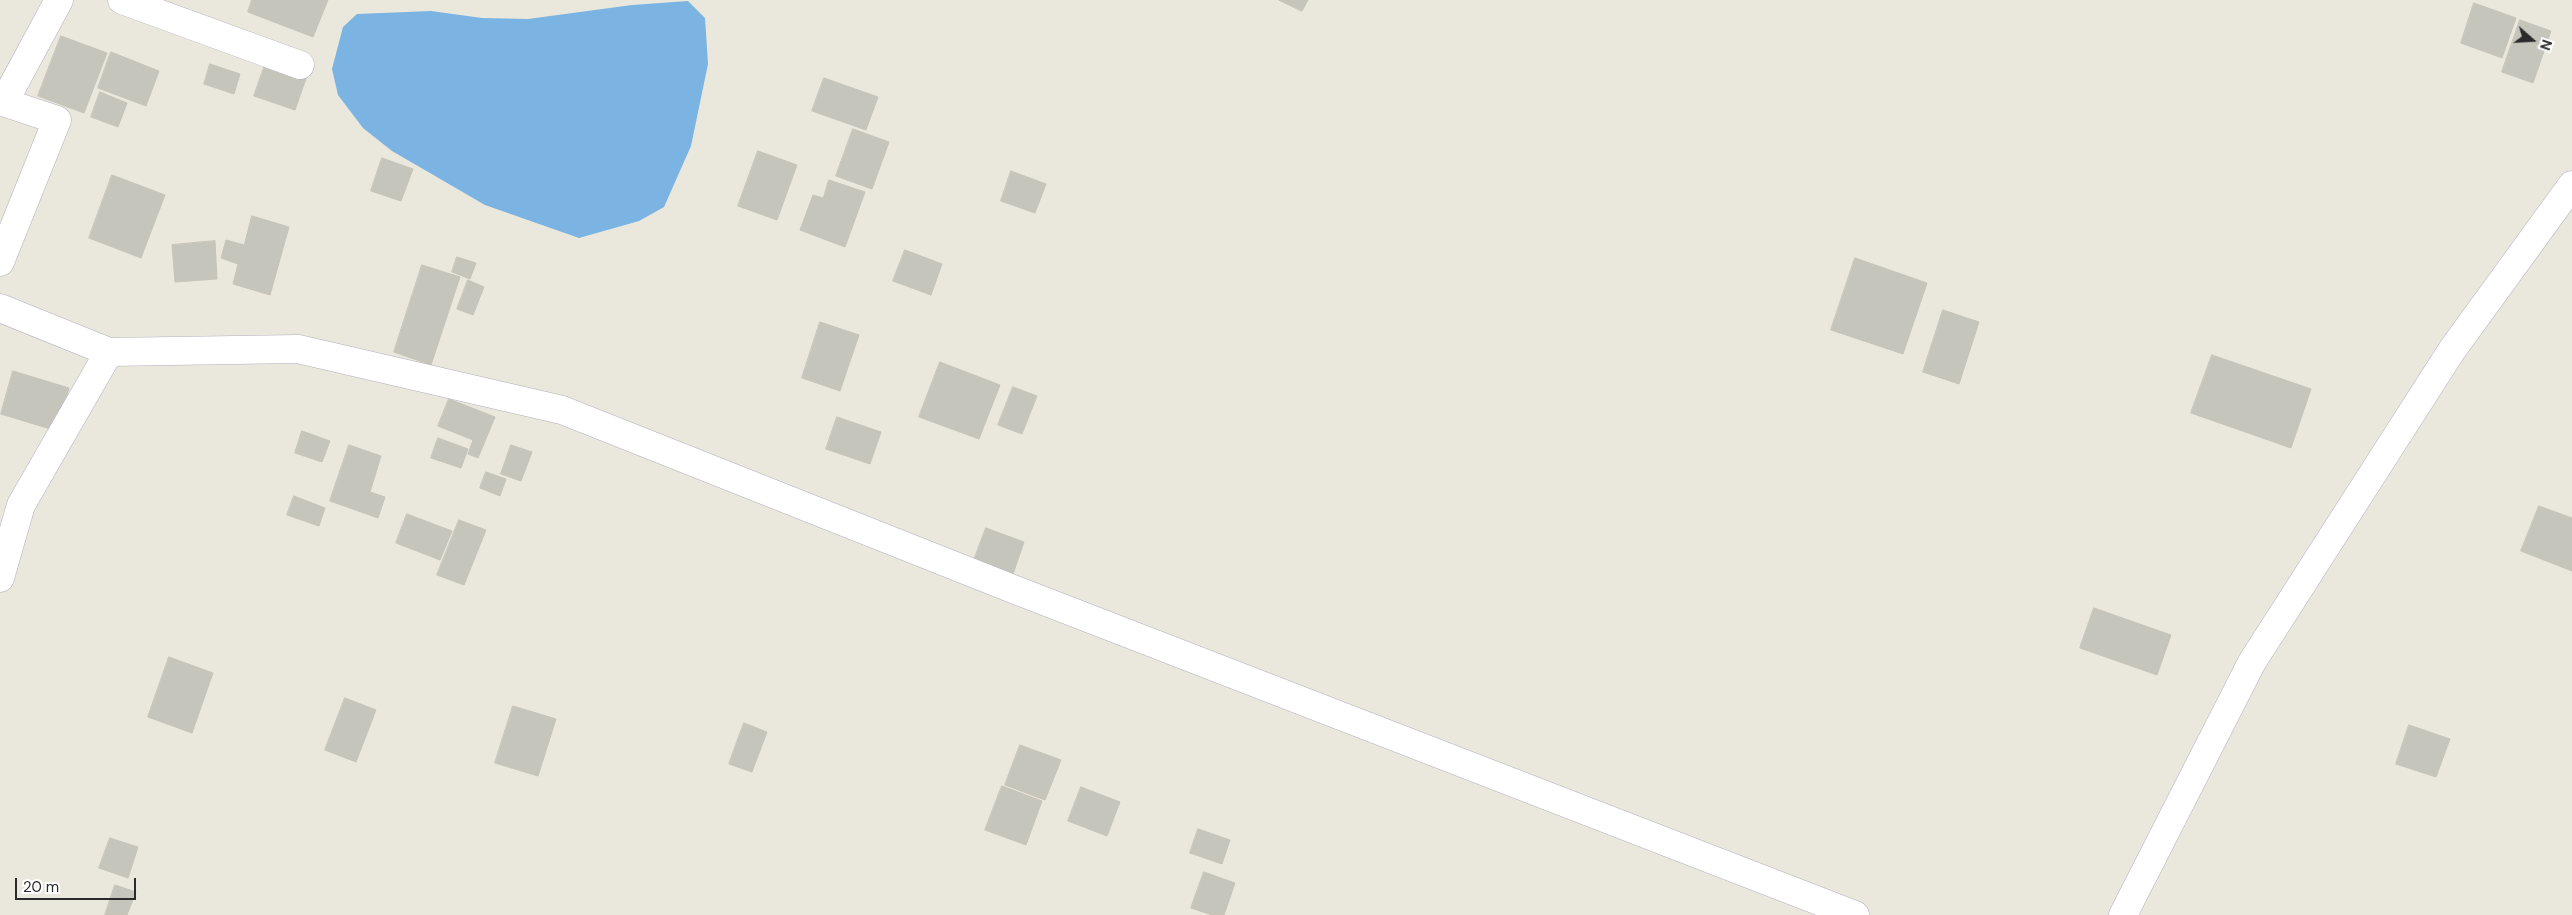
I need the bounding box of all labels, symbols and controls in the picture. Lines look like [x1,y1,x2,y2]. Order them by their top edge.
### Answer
north arrow [2507,15,2557,65]
text: N [2536,37,2556,53]
scale bar [18,868,139,900]
text: 20 m [23,877,59,897]

